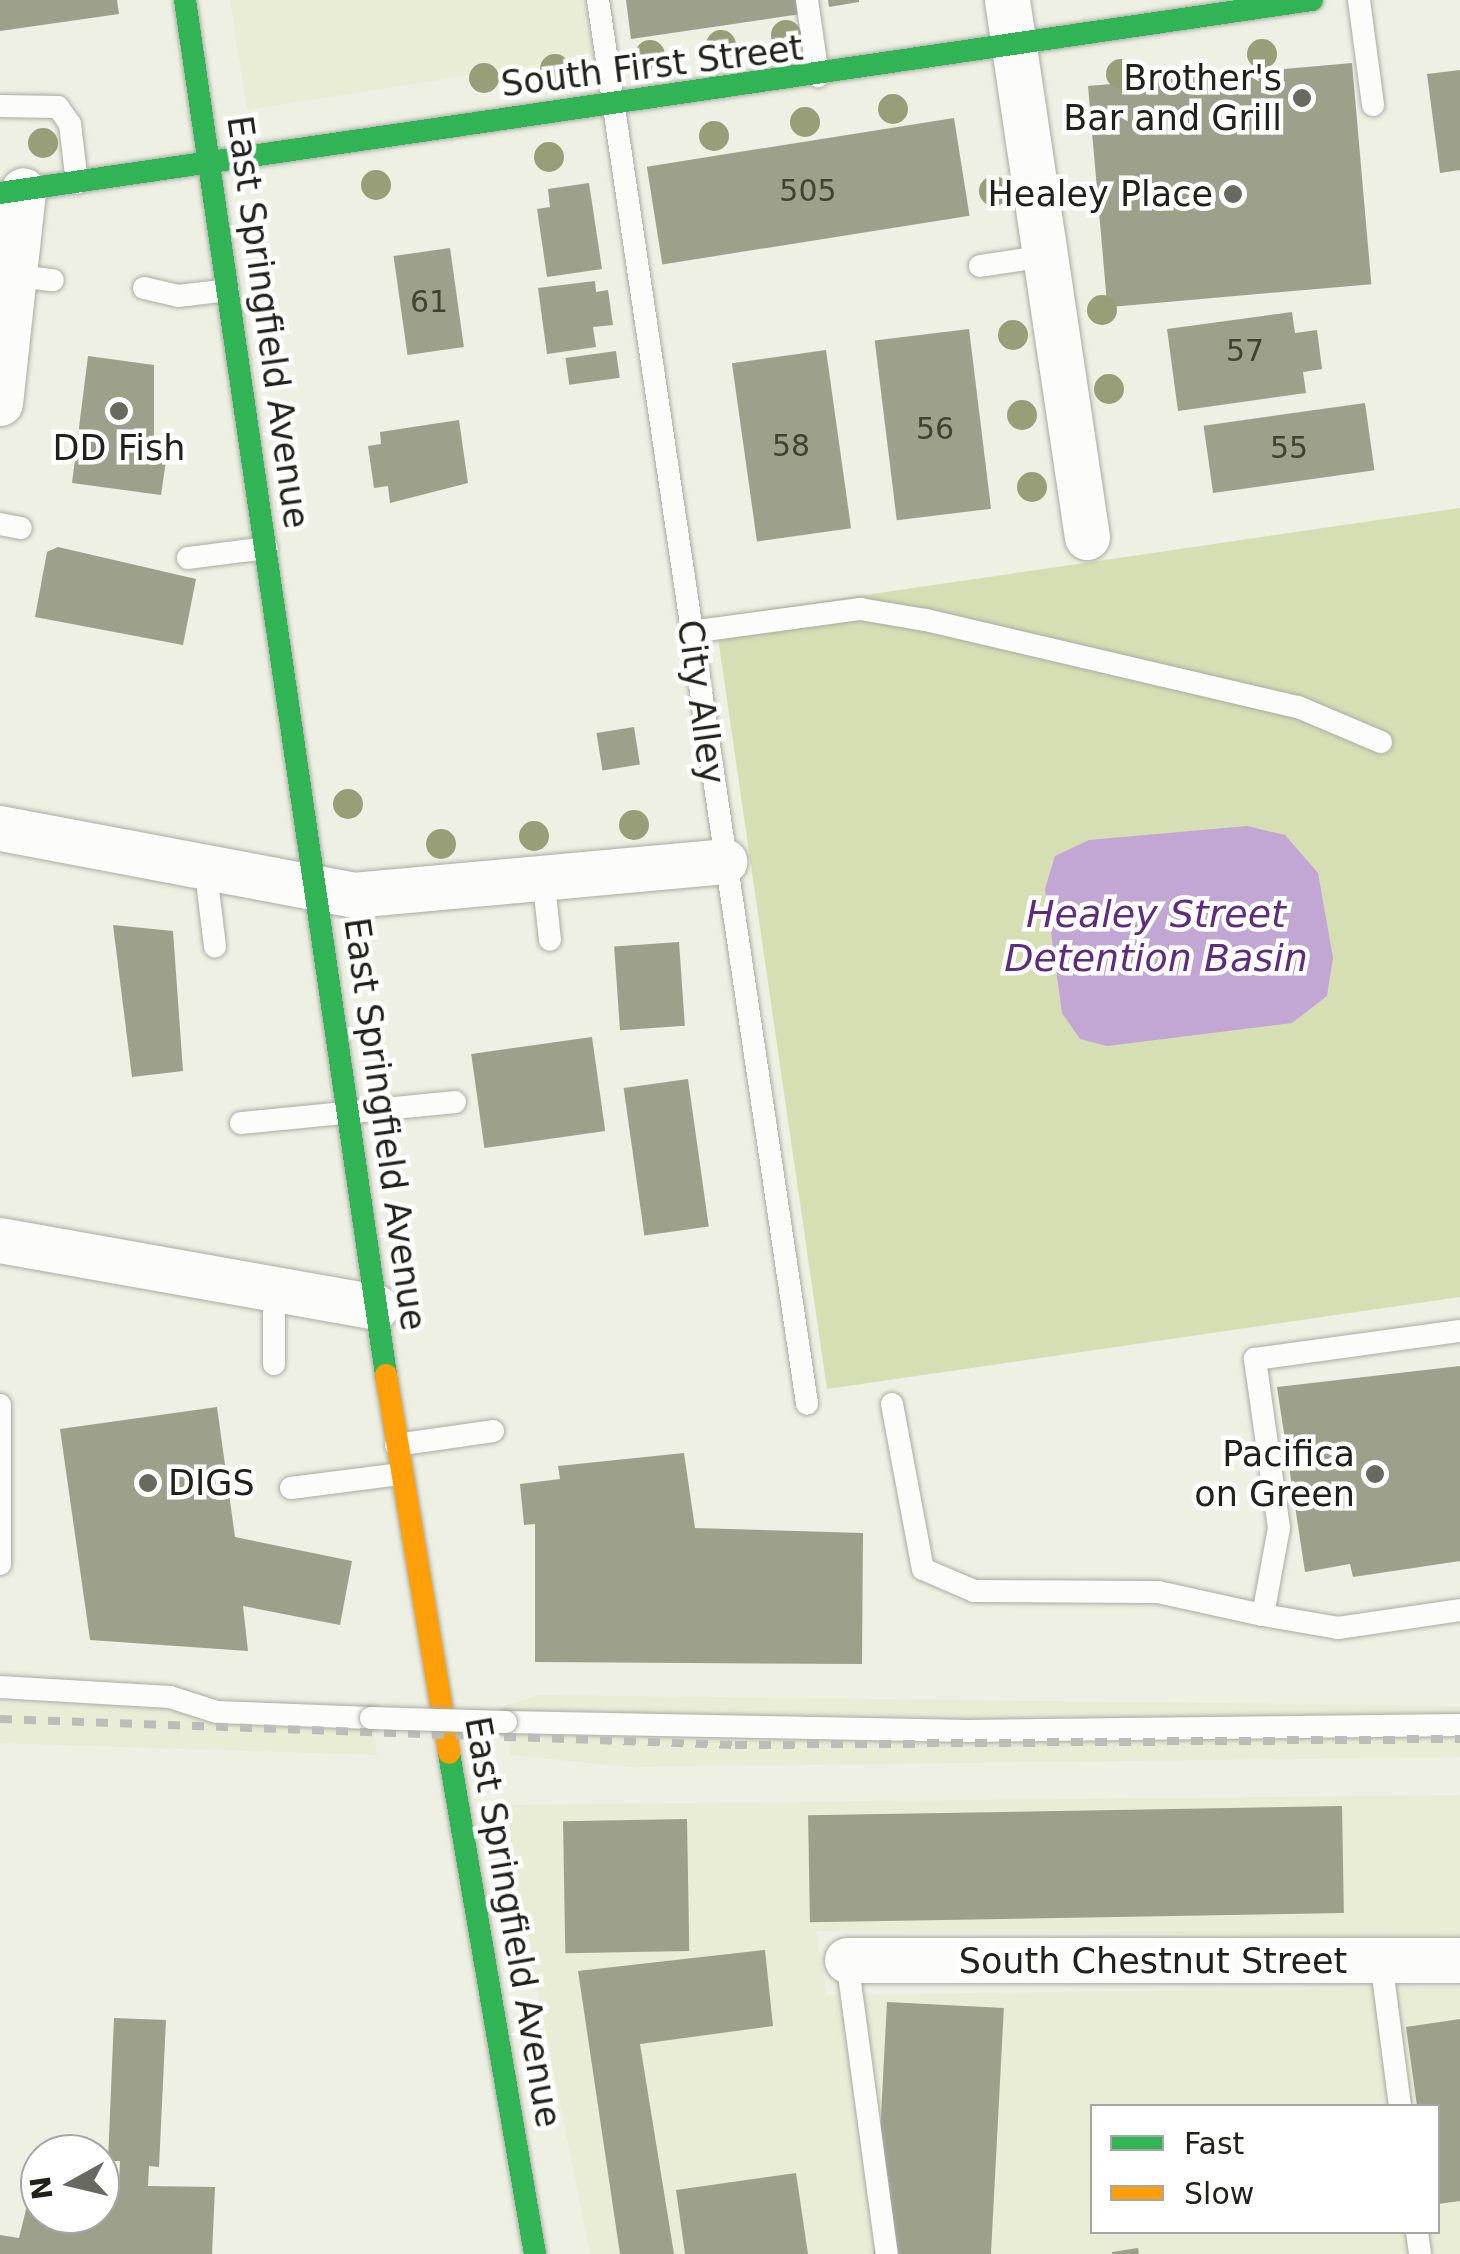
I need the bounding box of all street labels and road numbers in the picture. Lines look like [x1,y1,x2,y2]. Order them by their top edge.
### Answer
street label: South First Street [499,27,805,105]
street label: East Springfield Avenue [218,113,318,531]
street label: City Alley [669,617,733,787]
street label: East Springfield Avenue [335,915,435,1333]
street label: East Springfield Avenue [456,1713,570,2131]
street label: South Chestnut Street [959,1940,1347,1982]

